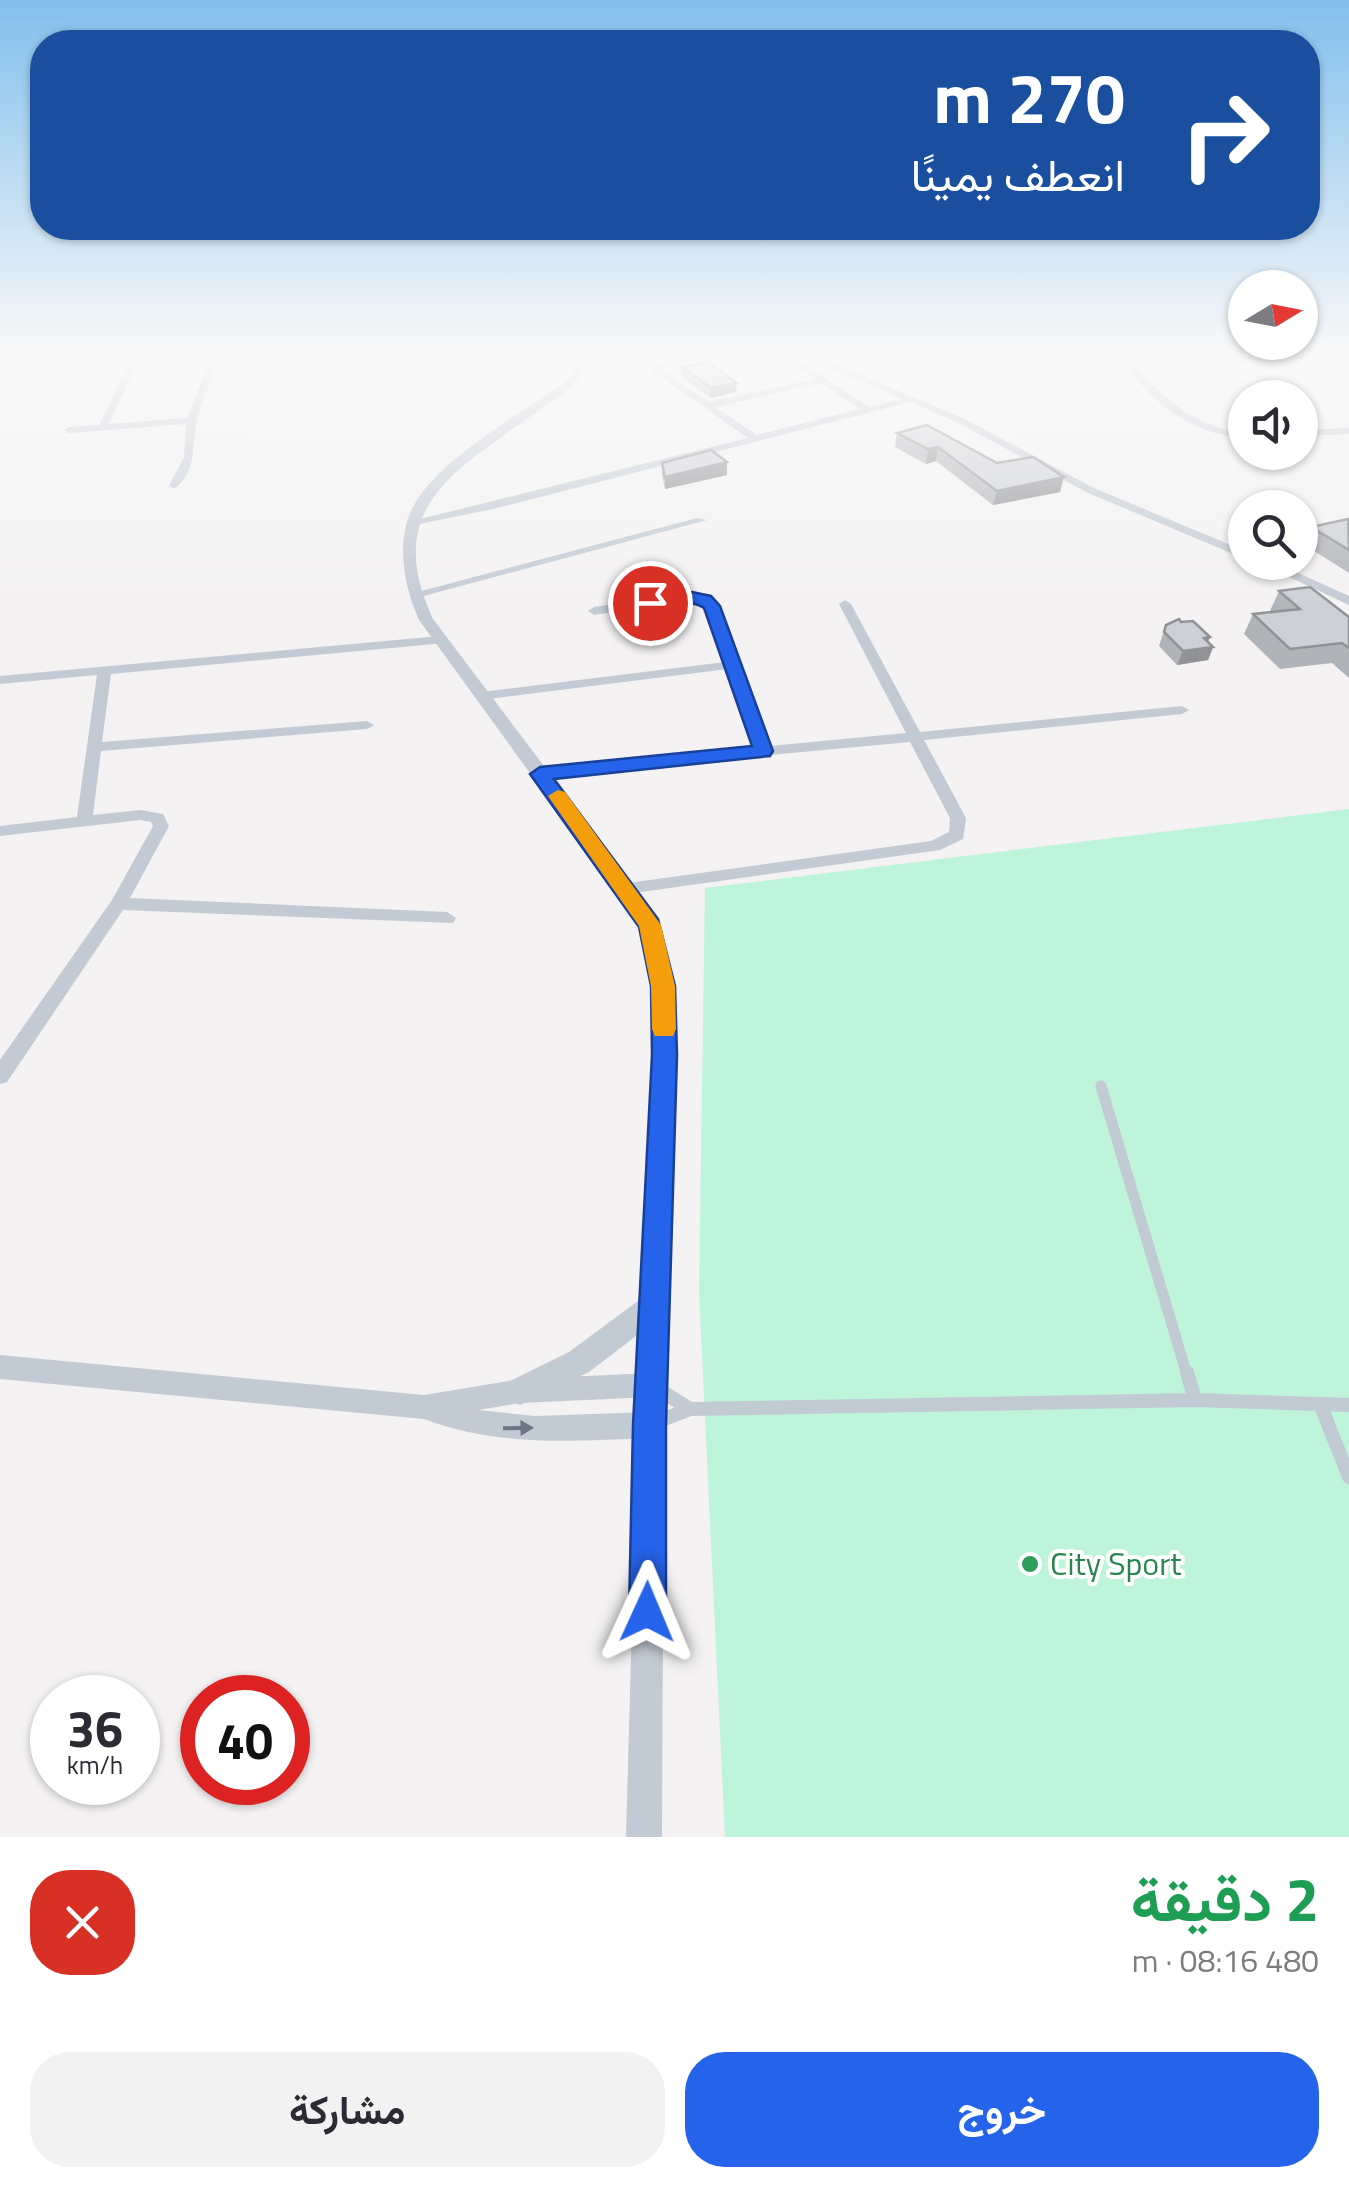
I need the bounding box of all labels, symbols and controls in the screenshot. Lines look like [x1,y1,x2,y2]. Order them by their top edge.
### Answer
text: 270 m [933,44,1125,150]
icon: right [1160,70,1290,200]
text: انعطف يمينًا [911,140,1125,208]
north arrow [1228,270,1318,360]
map controls [1228,270,1318,580]
button: sound [1228,380,1318,470]
button: search [1228,490,1318,580]
pin [608,561,693,646]
icon: arrive [623,576,678,631]
one-way arrow [503,1419,535,1435]
place label: City Sport [1050,1539,1182,1587]
marker: City Sport [1019,1553,1041,1575]
position arrow [595,1560,699,1664]
speed limit sign: 40 [180,1675,310,1805]
text: 36 [67,1690,123,1766]
text: km/h [67,1746,123,1784]
text: 2 دقيقة [1131,1853,1319,1944]
button: close [30,1870,135,1975]
text: 480 m · 08:16 [1132,1936,1319,1984]
button: مشاركة [30,2052,665,2167]
button: خروج [685,2052,1319,2167]

